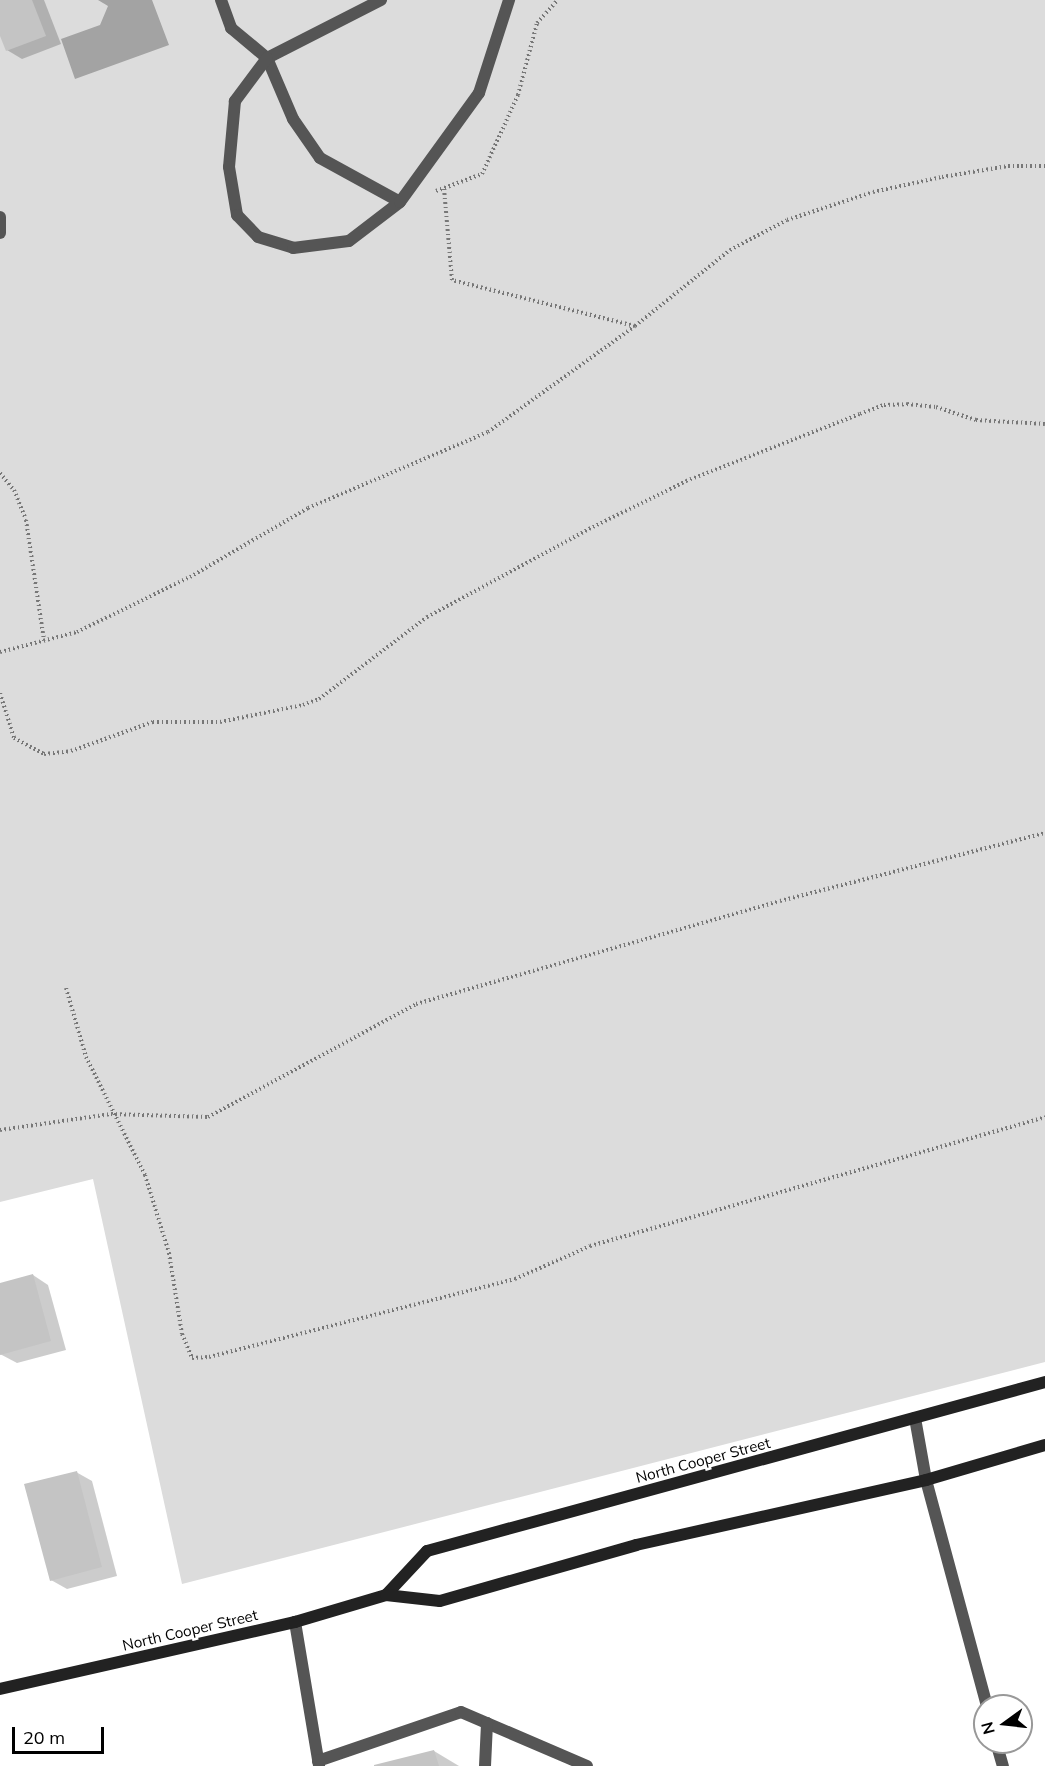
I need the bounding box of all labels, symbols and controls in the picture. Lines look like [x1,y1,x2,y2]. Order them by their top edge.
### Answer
street label: North Cooper Street [634,1433,772,1487]
street label: North Cooper Street [121,1606,259,1654]
north arrow [973,1694,1033,1754]
scale bar [15,1715,106,1753]
text: N [976,1720,999,1737]
text: 20 m [23,1726,65,1749]

